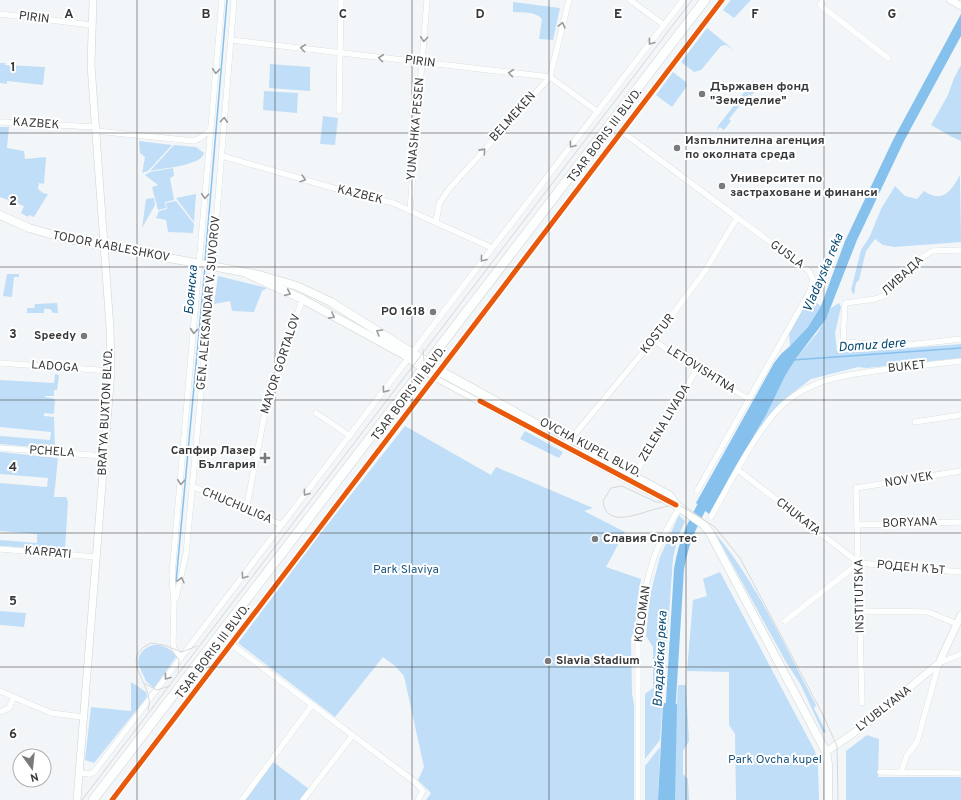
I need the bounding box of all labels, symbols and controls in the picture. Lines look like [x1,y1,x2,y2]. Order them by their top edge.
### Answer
text: A [64,7,74,23]
text: B [202,7,211,23]
text: C [339,7,347,23]
text: D [475,7,485,23]
text: E [614,7,622,23]
text: F [751,7,759,23]
text: G [888,7,897,23]
street label: PIRIN [18,8,50,28]
one-way arrow [558,21,566,28]
one-way arrow [419,36,428,42]
one-way arrow [649,38,656,45]
one-way arrow [300,44,306,53]
street label: PIRIN [404,52,436,72]
one-way arrow [378,53,384,62]
text: 1 [10,60,16,76]
one-way arrow [212,68,221,74]
one-way arrow [508,69,514,78]
street label: YUNASHKA PESEN [404,77,428,181]
place label: Държавен фонд "Земеделие" [710,79,809,109]
street label: TSAR BORIS III BLVD. [564,85,646,187]
street label: BELMEKEN [486,89,540,145]
marker: Държавен фонд "Земеделие" [697,89,707,99]
street label: KAZBEK [12,114,60,134]
one-way arrow [220,117,229,123]
place label: Изпълнителна агенция по околната среда [685,133,825,163]
one-way arrow [569,141,576,148]
marker: Изпълнителна агенция по околната среда [672,143,682,153]
one-way arrow [478,148,486,156]
place label: Университет по застраховане и финанси [730,171,878,201]
one-way arrow [299,174,306,183]
marker: Университет по застраховане и финанси [717,181,727,191]
street label: KAZBEK [335,182,385,208]
one-way arrow [201,193,210,199]
text: 2 [9,194,17,210]
street label: GEN. ALEKSANDAR V. SUVOROV [193,215,225,391]
street label: TODOR KABLESHKOV [51,228,171,266]
water label: Vladayska reka [800,231,848,315]
street label: GUSLA [767,237,807,273]
street label: ЛИВАДА [879,252,927,300]
one-way arrow [481,254,488,261]
water label: Боянска [182,264,202,315]
one-way arrow [284,288,291,296]
place label: PO 1618 [381,304,425,320]
marker: PO 1618 [428,307,438,317]
one-way arrow [328,311,335,318]
street label: KOSTUR [637,311,679,357]
street label: MAYOR GORTALOV [257,312,305,416]
text: 3 [9,327,17,343]
place label: Speedy [34,328,76,344]
one-way arrow [190,328,199,334]
one-way arrow [376,329,383,336]
marker: Speedy [79,331,89,341]
water label: Domuz dere [838,336,906,356]
street label: LETOVISHTNA [663,342,739,398]
street label: TSAR BORIS III BLVD. [368,343,450,445]
street label: BRATYA BUXTON BLVD. [95,348,117,476]
street label: LADOGA [31,357,79,377]
street label: BUKET [887,357,927,377]
street label: ZELENA LIVADA [635,381,695,465]
one-way arrow [382,385,389,392]
street label: OVCHA KUPEL BLVD. [536,414,644,482]
street label: PCHELA [29,442,75,462]
place label: Сапфир Лазер България [171,443,256,473]
marker: Сапфир Лазер България [259,452,271,464]
text: 4 [9,460,17,476]
street label: NOV VEK [884,468,934,492]
one-way arrow [176,479,185,486]
street label: CHUCHULIGA [199,484,275,528]
one-way arrow [304,489,311,496]
street label: CHUKATA [772,494,824,540]
street label: BORYANA [882,514,938,532]
place label: Славия Спортес [603,531,697,547]
marker: Славия Спортес [590,534,600,544]
street label: KARPATI [24,543,72,563]
street label: РОДЕН КЪТ [876,557,946,579]
street label: INSTITUTSKA [851,559,869,633]
park label: Park Slaviya [373,562,439,578]
one-way arrow [241,572,248,579]
one-way arrow [176,576,184,583]
street label: KOLOMAN [631,584,655,644]
text: 5 [9,594,17,610]
street label: TSAR BORIS III BLVD. [172,601,254,703]
water label: Владайска река [650,610,672,707]
place label: Slavia Stadium [556,653,640,669]
marker: Slavia Stadium [543,656,553,666]
one-way arrow [164,673,171,680]
street label: LYUBLYANA [853,682,915,736]
text: 6 [9,727,17,743]
north arrow [12,748,52,788]
park label: Park Ovcha kupel [728,752,822,768]
text: N [29,769,40,784]

